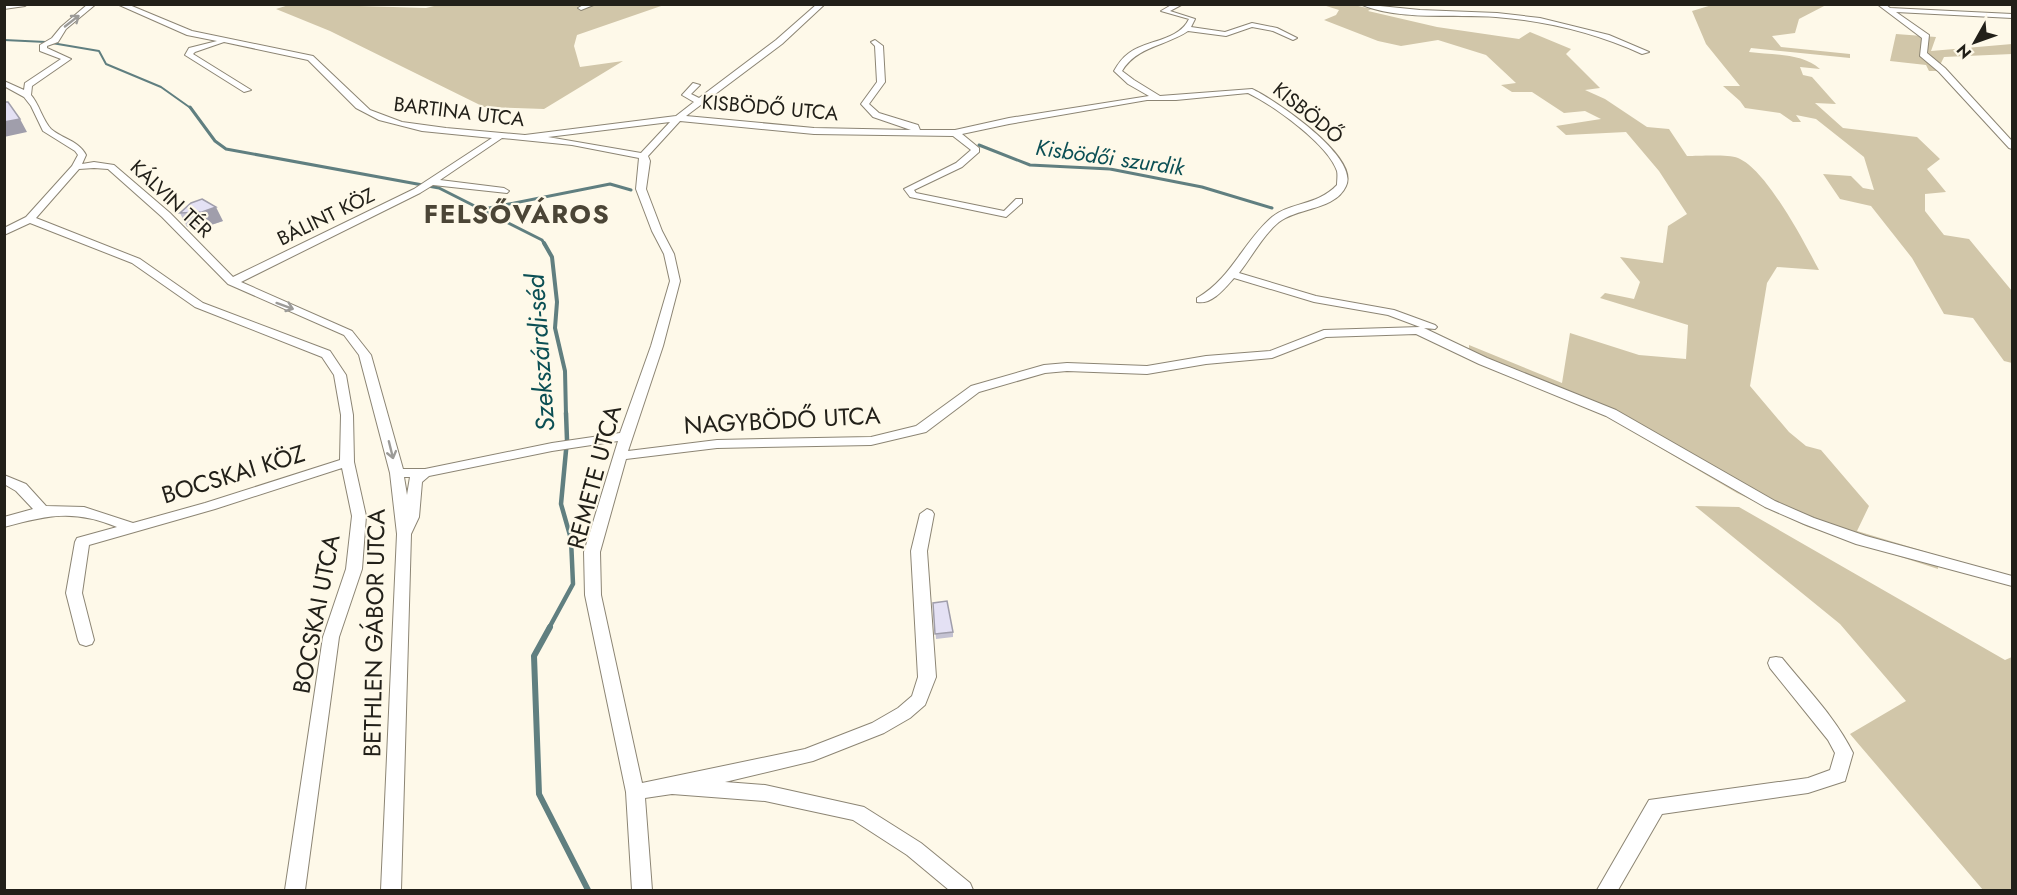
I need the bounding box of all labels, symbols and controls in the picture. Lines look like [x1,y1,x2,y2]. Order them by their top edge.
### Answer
north arrow [1945,12,2005,72]
one-way arrow [64,14,80,27]
text: N [1951,39,1977,64]
street label: KISBÖDŐ [1266,75,1350,151]
street label: KISBÖDŐ UTCA [701,88,840,128]
street label: BARTINA UTCA [392,90,527,135]
water label: Kisbödői szurdik [1034,131,1188,183]
street label: KÁLVIN TÉR [124,153,218,245]
street label: BÁLINT KÖZ [272,181,380,253]
district label: FELSŐVÁROS [424,195,610,233]
water label: Szekszárdi-séd [515,271,564,433]
one-way arrow [275,301,294,312]
street label: NAGYBÖDŐ UTCA [683,397,881,443]
street label: REMETE UTCA [558,401,630,553]
street label: BOCSKAI KÖZ [157,436,309,512]
one-way arrow [385,440,397,459]
street label: BETHLEN GÁBOR UTCA [354,508,394,757]
street label: BOCSKAI UTCA [283,531,349,697]

